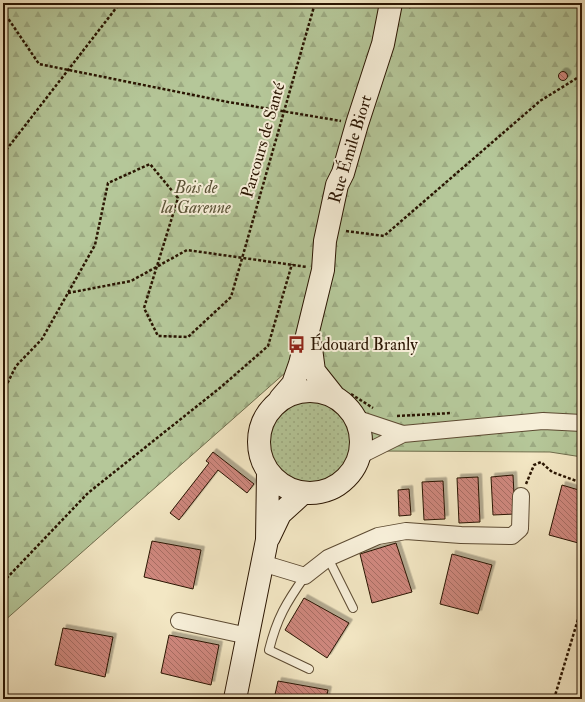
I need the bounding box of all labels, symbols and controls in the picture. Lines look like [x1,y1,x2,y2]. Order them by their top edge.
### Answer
street label: Parcours de Santé [236,79,290,200]
street label: Rue Émile Biort [323,92,377,206]
park label: Bois de la Garenne [160,177,231,218]
place label: Édouard Branly [310,333,418,356]
bus stop icon: Édouard Branly [287,334,307,354]

